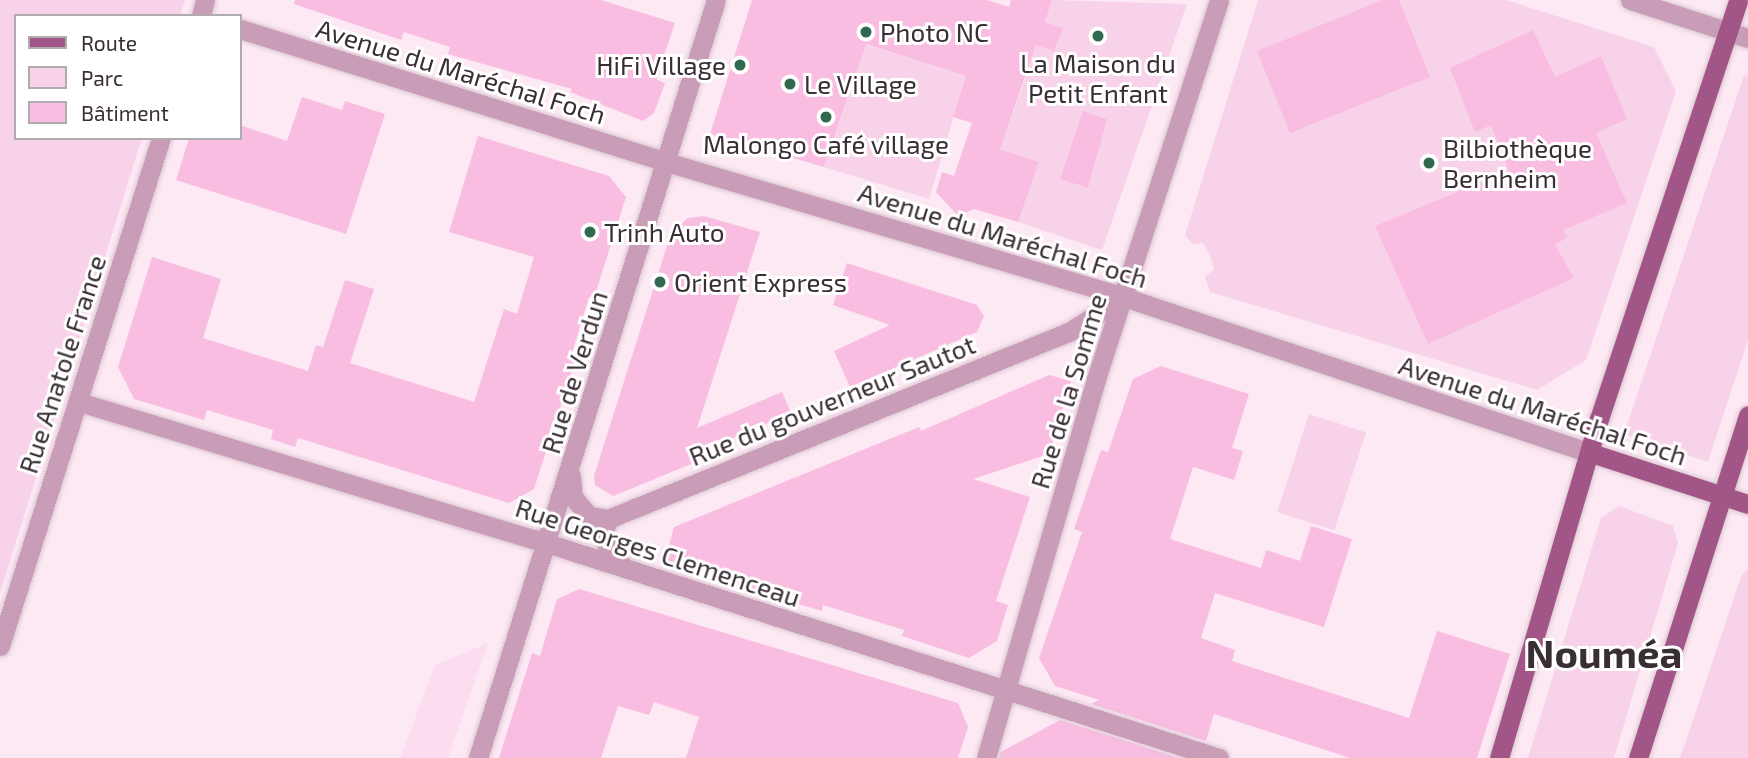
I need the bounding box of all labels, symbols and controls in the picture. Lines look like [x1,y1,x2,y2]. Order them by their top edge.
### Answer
street label: Avenue du Maréchal Foch [312,12,610,130]
legend [14,14,242,140]
place label: Photo NC [880,16,989,48]
marker: Photo NC [858,24,874,40]
marker: La Maison du Petit Enfant [1090,28,1106,44]
text: Route [81,30,137,55]
place label: La Maison du Petit Enfant [1020,47,1176,108]
place label: HiFi Village [596,49,726,81]
marker: HiFi Village [732,57,748,73]
text: Parc [81,65,123,90]
place label: Le Village [804,68,917,100]
marker: Le Village [782,76,798,92]
text: Bâtiment [81,100,169,125]
marker: Malongo Café village [818,109,834,125]
place label: Malongo Café village [703,128,949,160]
place label: Bilbiothèque Bernheim [1443,132,1592,194]
marker: Bilbiothèque Bernheim [1421,155,1437,171]
street label: Avenue du Maréchal Foch [854,176,1152,294]
place label: Trinh Auto [604,216,725,248]
marker: Trinh Auto [582,224,598,240]
street label: Rue Anatole France [12,251,112,477]
place label: Orient Express [674,266,847,298]
marker: Orient Express [652,274,668,290]
street label: Rue de Verdun [534,287,614,457]
street label: Rue de la Somme [1024,290,1112,492]
street label: Rue du gouverneur Sautot [684,328,980,472]
street label: Avenue du Maréchal Foch [1395,349,1691,471]
street label: Rue Georges Clemenceau [512,491,804,613]
district label: Nouméa [1526,628,1682,676]

